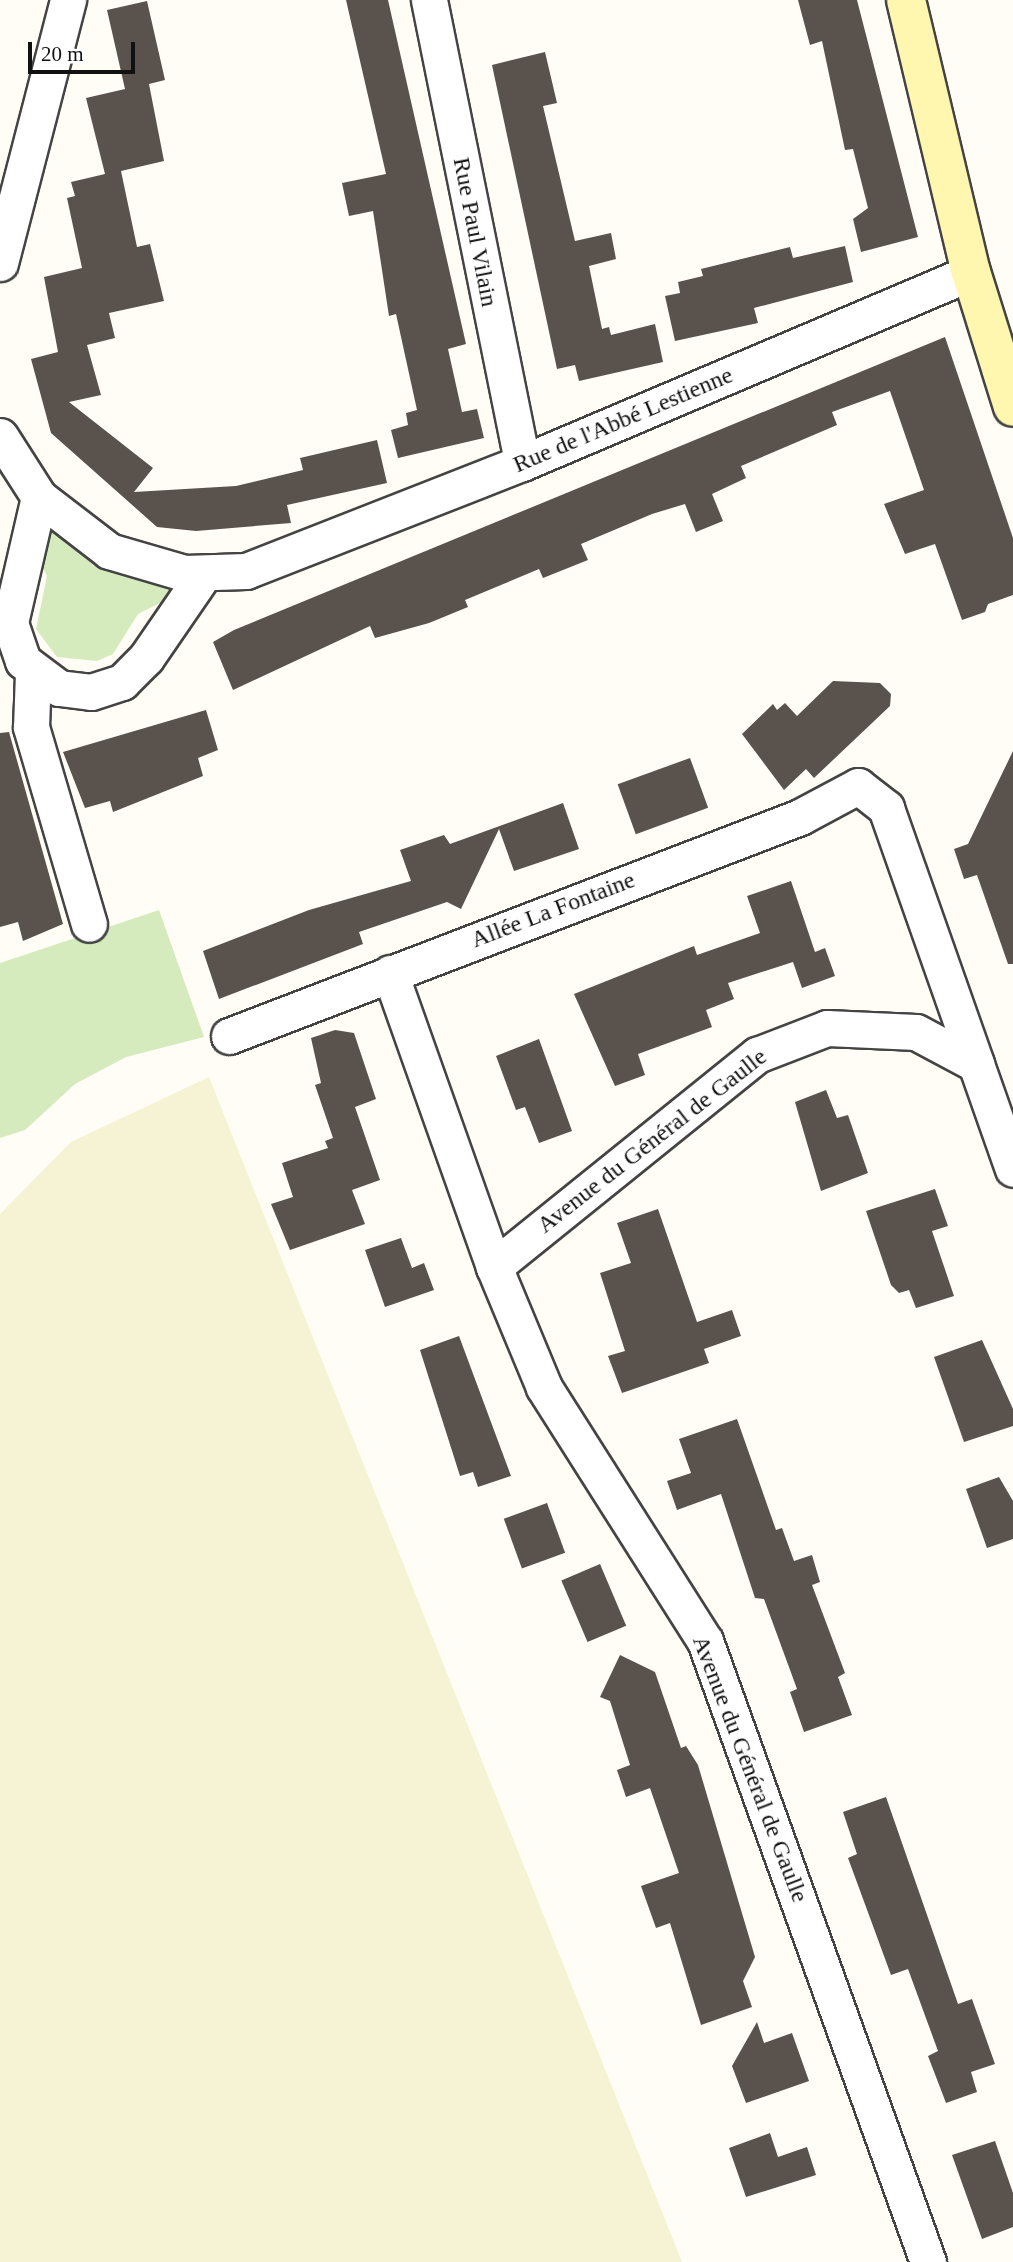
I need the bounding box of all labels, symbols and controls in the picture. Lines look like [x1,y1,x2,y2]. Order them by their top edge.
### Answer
scale bar [32,28,138,72]
text: 20 m [41,42,84,66]
street label: Rue Paul Vilain [446,155,504,309]
street label: Rue de l'Abbé Lestienne [509,361,737,479]
street label: Allée La Fontaine [467,866,639,954]
street label: Avenue du Général de Gaulle [531,1042,773,1240]
street label: Avenue du Général de Gaulle [686,1632,814,1906]

